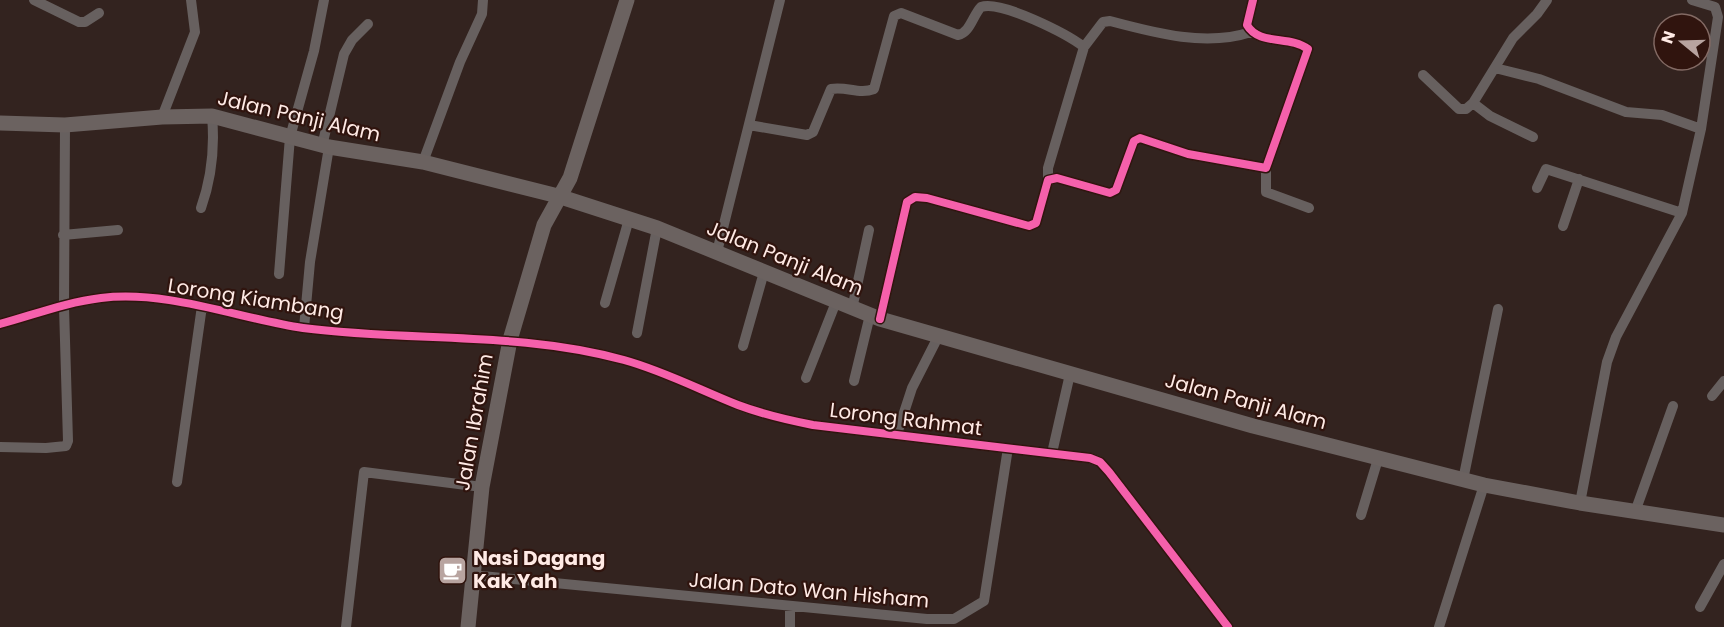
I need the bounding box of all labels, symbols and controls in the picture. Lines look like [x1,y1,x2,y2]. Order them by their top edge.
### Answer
north arrow [1652,12,1712,72]
text: N [1655,28,1681,47]
street label: Jalan Panji Alam [215,84,383,148]
street label: Jalan Panji Alam [703,214,867,302]
street label: Lorong Kiambang [166,271,346,327]
street label: Jalan Ibrahim [448,351,500,493]
street label: Jalan Panji Alam [1162,366,1330,436]
street label: Lorong Rahmat [828,396,984,442]
place label: Nasi Dagang Kak Yah [473,544,605,595]
cafe icon: Nasi Dagang Kak Yah [436,554,468,586]
street label: Jalan Dato Wan Hisham [688,566,930,614]

